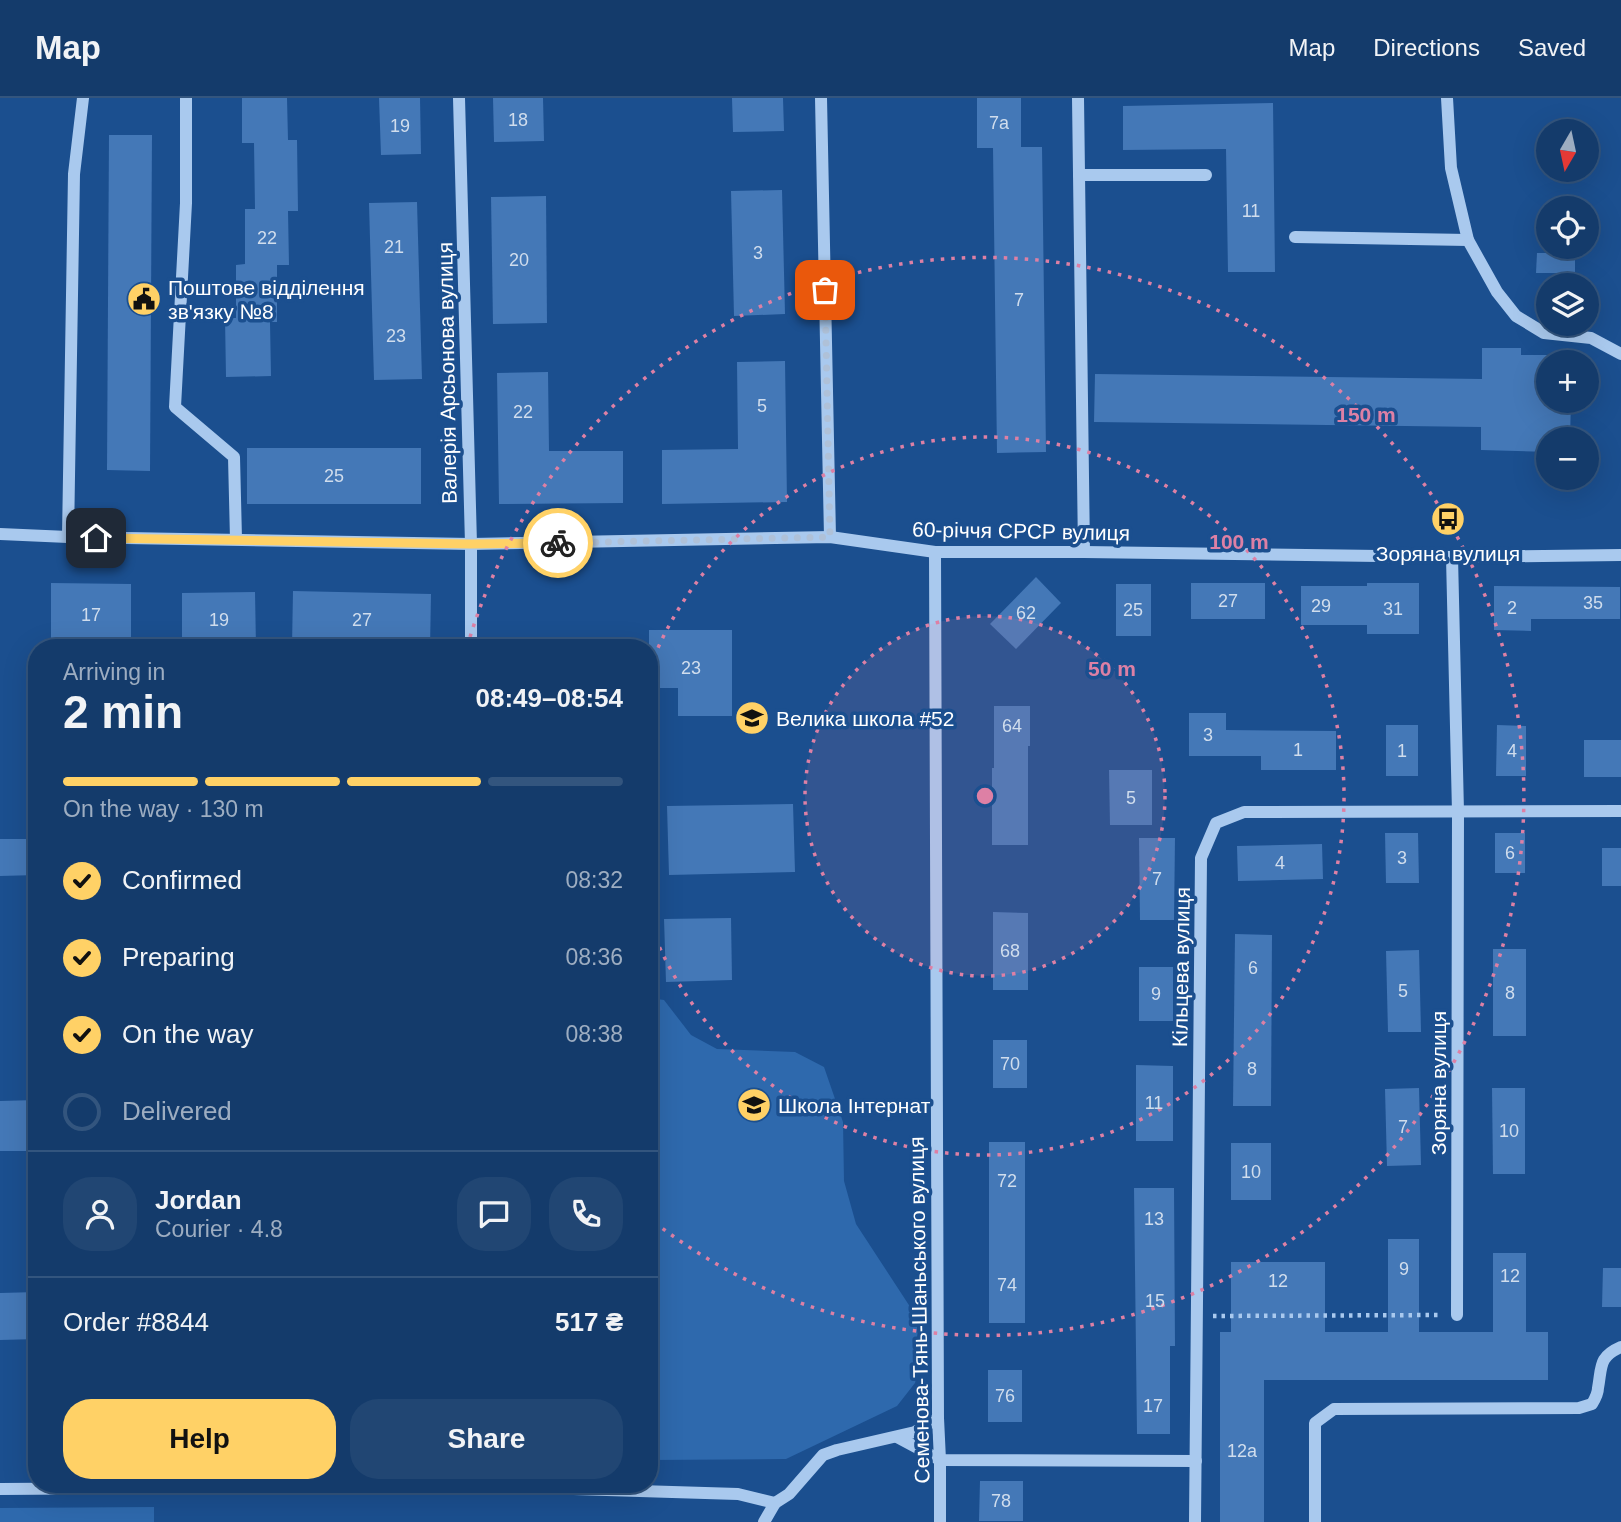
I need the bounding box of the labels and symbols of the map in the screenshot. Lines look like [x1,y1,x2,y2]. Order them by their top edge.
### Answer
house number: 18 [508,110,528,130]
house number: 7а [989,113,1010,133]
house number: 19 [390,116,410,136]
north arrow [1536,119,1600,182]
house number: 11 [1242,201,1260,221]
house number: 22 [257,228,277,248]
house number: 21 [384,237,404,257]
street label: Валерія Арсьонова вулиця [433,242,461,504]
house number: 3 [753,243,763,263]
house number: 20 [509,250,529,270]
pin [795,260,855,320]
place label: Поштове відділення зв'язку №8 [168,276,365,323]
public building icon: Поштове відділення зв'язку №8 [125,280,163,318]
house number: 7 [1014,290,1024,310]
house number: 23 [386,326,406,346]
house number: 5 [757,396,767,416]
house number: 22 [513,402,533,422]
text: 150 m [1336,403,1396,426]
house number: 25 [324,466,344,486]
bus stop icon: Зоряна вулиця [1429,500,1467,538]
pin [66,508,126,568]
courier [523,508,593,578]
street label: 60-річчя СРСР вулиця [912,518,1130,544]
text: 100 m [1209,530,1269,553]
place label: Зоряна вулиця [1376,542,1520,565]
house number: 27 [1218,591,1238,611]
house number: 35 [1583,593,1603,613]
house number: 29 [1311,596,1331,616]
house number: 2 [1507,598,1517,618]
house number: 31 [1383,599,1403,619]
house number: 25 [1123,600,1143,620]
house number: 62 [1016,603,1036,623]
house number: 17 [81,605,101,625]
house number: 19 [209,610,229,630]
house number: 27 [352,610,372,630]
text: 50 m [1088,657,1136,680]
house number: 23 [681,658,701,678]
school or university icon: Велика школа #52 [733,699,771,737]
place label: Велика школа #52 [776,707,954,730]
house number: 64 [1002,716,1022,736]
house number: 3 [1203,725,1213,745]
house number: 1 [1293,740,1303,760]
house number: 1 [1397,741,1407,761]
house number: 4 [1507,741,1517,761]
centre of rings [973,784,997,808]
house number: 5 [1126,788,1136,808]
house number: 6 [1505,843,1515,863]
house number: 3 [1397,848,1407,868]
house number: 4 [1275,853,1285,873]
house number: 7 [1152,869,1162,889]
street label: Кільцева вулиця [1168,887,1194,1047]
house number: 68 [1000,941,1020,961]
house number: 6 [1248,958,1258,978]
house number: 5 [1398,981,1408,1001]
house number: 8 [1505,983,1515,1003]
house number: 9 [1151,984,1161,1004]
street label: Зоряна вулиця [1427,1011,1450,1155]
house number: 70 [1000,1054,1020,1074]
house number: 8 [1247,1059,1257,1079]
school or university icon: Школа Інтернат [735,1086,773,1124]
house number: 11 [1145,1093,1163,1113]
place label: Школа Інтернат [778,1094,931,1117]
house number: 7 [1398,1117,1408,1137]
house number: 10 [1499,1121,1519,1141]
street label: Семенова-Тянь-Шаньського вулиця [904,1136,934,1484]
house number: 10 [1241,1162,1261,1182]
house number: 72 [997,1171,1017,1191]
house number: 13 [1144,1209,1164,1229]
house number: 9 [1399,1259,1409,1279]
house number: 12 [1500,1266,1520,1286]
house number: 12 [1268,1271,1288,1291]
house number: 74 [997,1275,1017,1295]
house number: 15 [1145,1291,1165,1311]
house number: 76 [995,1386,1015,1406]
house number: 17 [1143,1396,1163,1416]
house number: 12а [1227,1441,1258,1461]
house number: 78 [991,1491,1011,1511]

